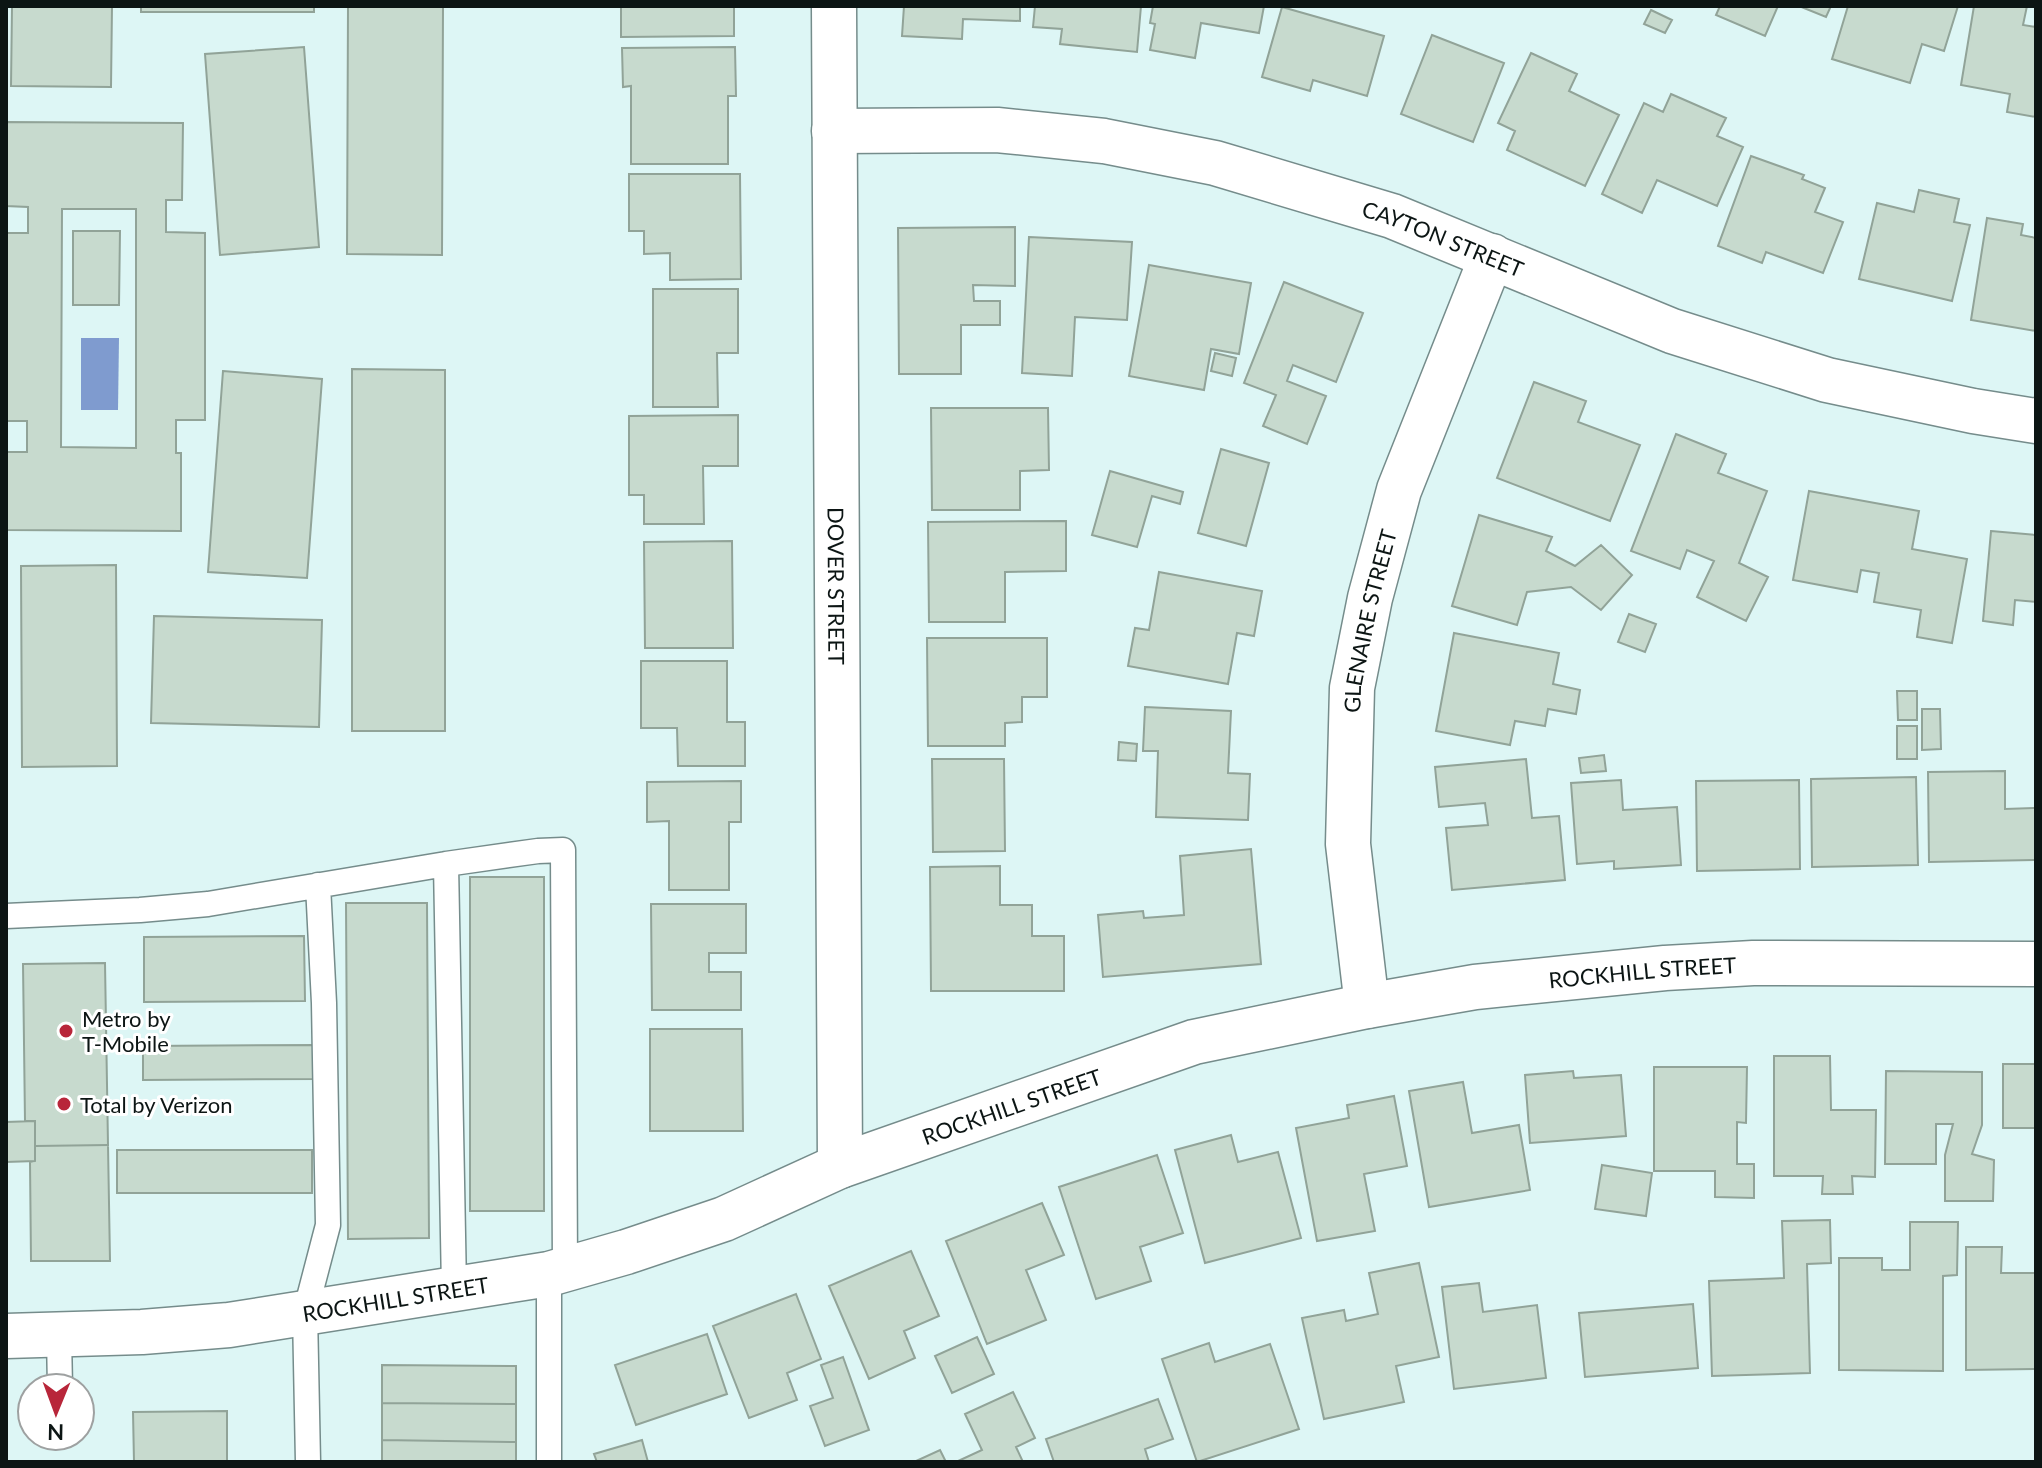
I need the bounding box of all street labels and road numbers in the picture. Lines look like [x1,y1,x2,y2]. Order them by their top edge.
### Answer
street label: CAYTON STREET [1359,194,1528,282]
street label: DOVER STREET [823,507,851,665]
street label: GLENAIRE STREET [1338,526,1401,713]
street label: ROCKHILL STREET [1547,950,1737,993]
street label: ROCKHILL STREET [918,1062,1105,1150]
street label: ROCKHILL STREET [300,1270,491,1327]

